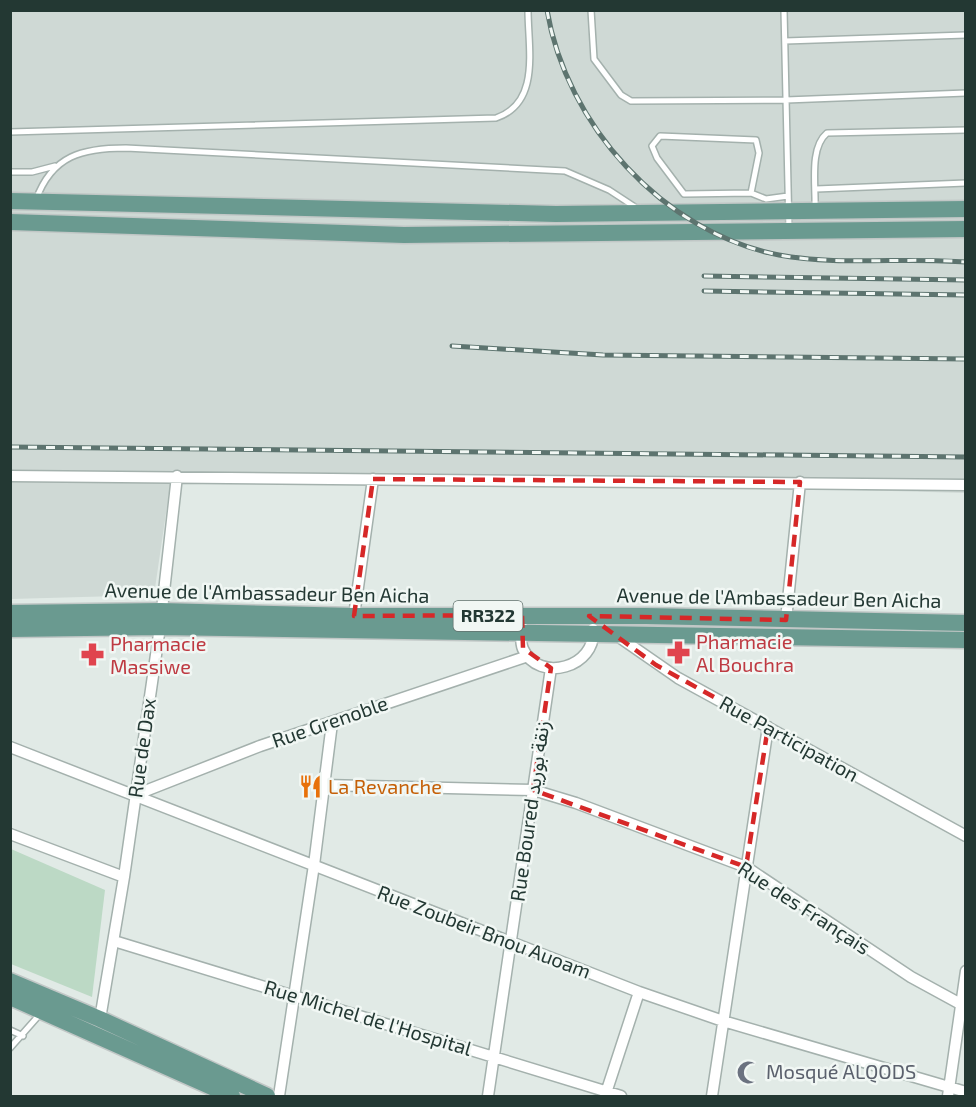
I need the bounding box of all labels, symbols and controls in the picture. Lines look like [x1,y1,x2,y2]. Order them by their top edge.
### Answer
street label: Avenue de l'Ambassadeur Ben Aicha [104,577,430,607]
street label: Avenue de l'Ambassadeur Ben Aicha [616,582,942,612]
road number: RR322 [454,601,522,631]
place label: Pharmacie Al Bouchra [696,629,794,676]
place label: Pharmacie Massiwe [110,631,206,678]
pharmacy icon: Pharmacie Al Bouchra [665,640,691,666]
pharmacy icon: Pharmacie Massiwe [79,642,105,668]
street label: Rue Grenoble [269,690,391,752]
street label: Rue Participation [716,690,863,786]
street label: Rue de Dax [122,696,160,799]
street label: Rue Boured زنقة بوريد [504,719,555,903]
restaurant icon: La Revanche [297,774,323,800]
place label: La Revanche [328,774,442,798]
street label: Rue des Français [733,856,875,960]
street label: Rue Zoubeir Bnou Auoam [374,879,594,983]
street label: Rue Michel de l'Hospital [262,974,475,1060]
mosque icon: Mosqué ALQODS [735,1059,761,1085]
place label: Mosqué ALQODS [766,1059,916,1083]

